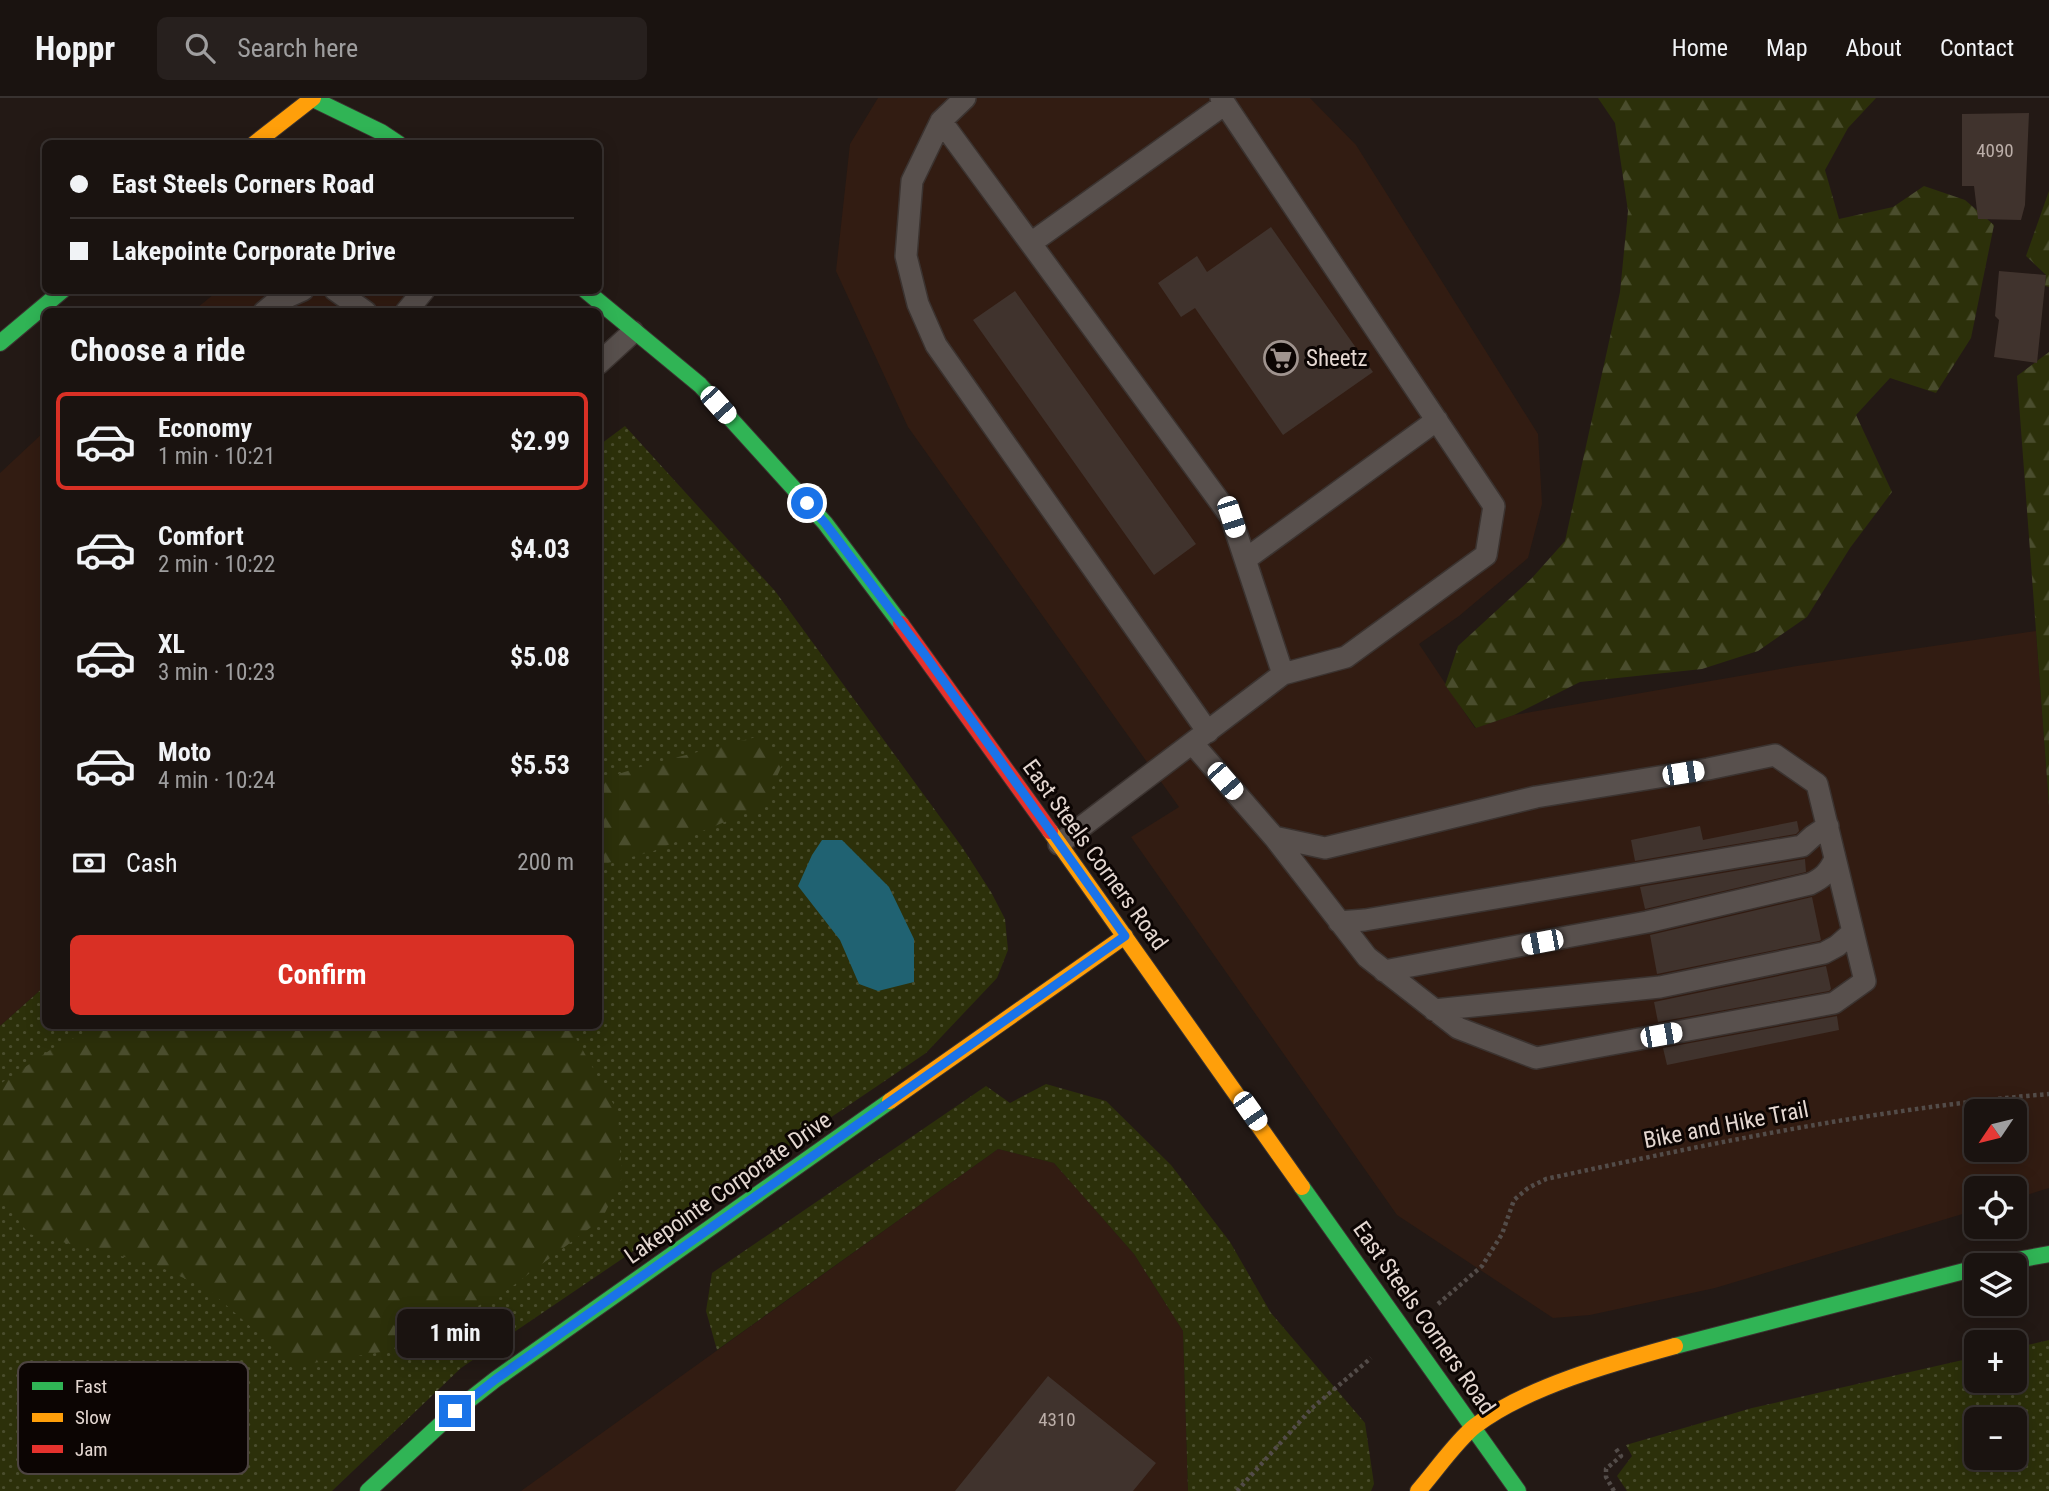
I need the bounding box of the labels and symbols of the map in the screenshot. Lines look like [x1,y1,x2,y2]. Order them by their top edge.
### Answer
house number: 4090 [1976,139,2014,162]
supermarket icon: Sheetz [1262,339,1300,377]
place label: Sheetz [1306,345,1368,372]
car [697,382,740,428]
route start [791,487,823,519]
car [1215,494,1248,540]
street label: East Steels Corners Road [1017,754,1173,956]
car [1204,758,1247,804]
car [1661,759,1706,787]
car [1520,928,1565,956]
car [1639,1021,1684,1049]
car [1230,1088,1271,1134]
street label: Bike and Hike Trail [1641,1096,1811,1154]
north arrow [1964,1099,2026,1162]
street label: Lakepointe Corporate Drive [620,1106,836,1270]
street label: East Steels Corners Road [1347,1217,1501,1419]
callout: 1 min [397,1310,513,1358]
legend [18,1362,248,1474]
text: Fast [75,1375,107,1398]
route end [439,1395,471,1427]
text: Slow [75,1406,111,1429]
house number: 4310 [1038,1408,1076,1431]
text: Jam [75,1438,108,1461]

